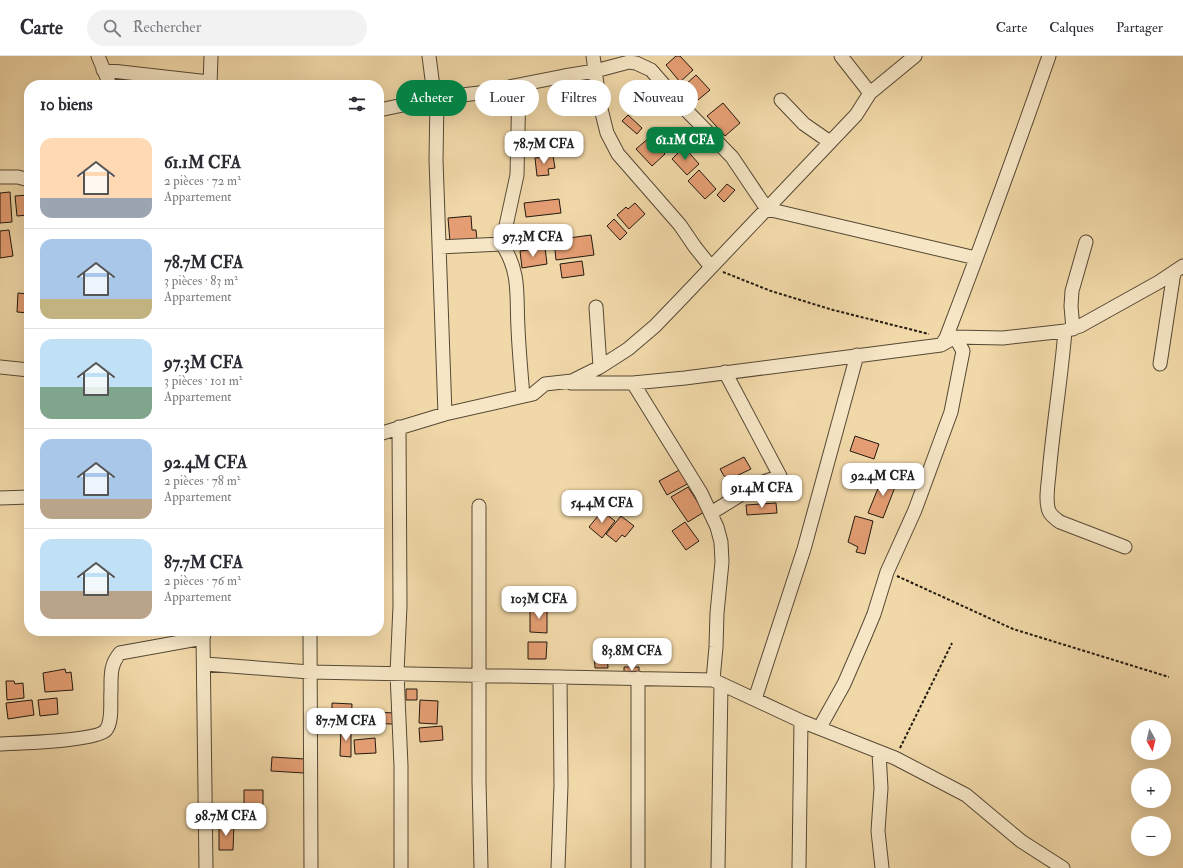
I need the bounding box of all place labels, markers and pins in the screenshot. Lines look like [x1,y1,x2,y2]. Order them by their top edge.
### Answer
pin: 61.1M CFA [639,127,731,161]
pin: 78.7M CFA [498,131,590,165]
pin: 97.3M CFA [487,224,579,258]
pin: 92.4M CFA [837,463,929,497]
pin: 91.4M CFA [716,475,808,509]
pin: 54.4M CFA [556,490,648,524]
pin: 103M CFA [498,586,580,620]
pin: 83.8M CFA [586,638,678,672]
pin: 87.7M CFA [300,708,392,742]
pin: 98.7M CFA [180,803,272,837]

